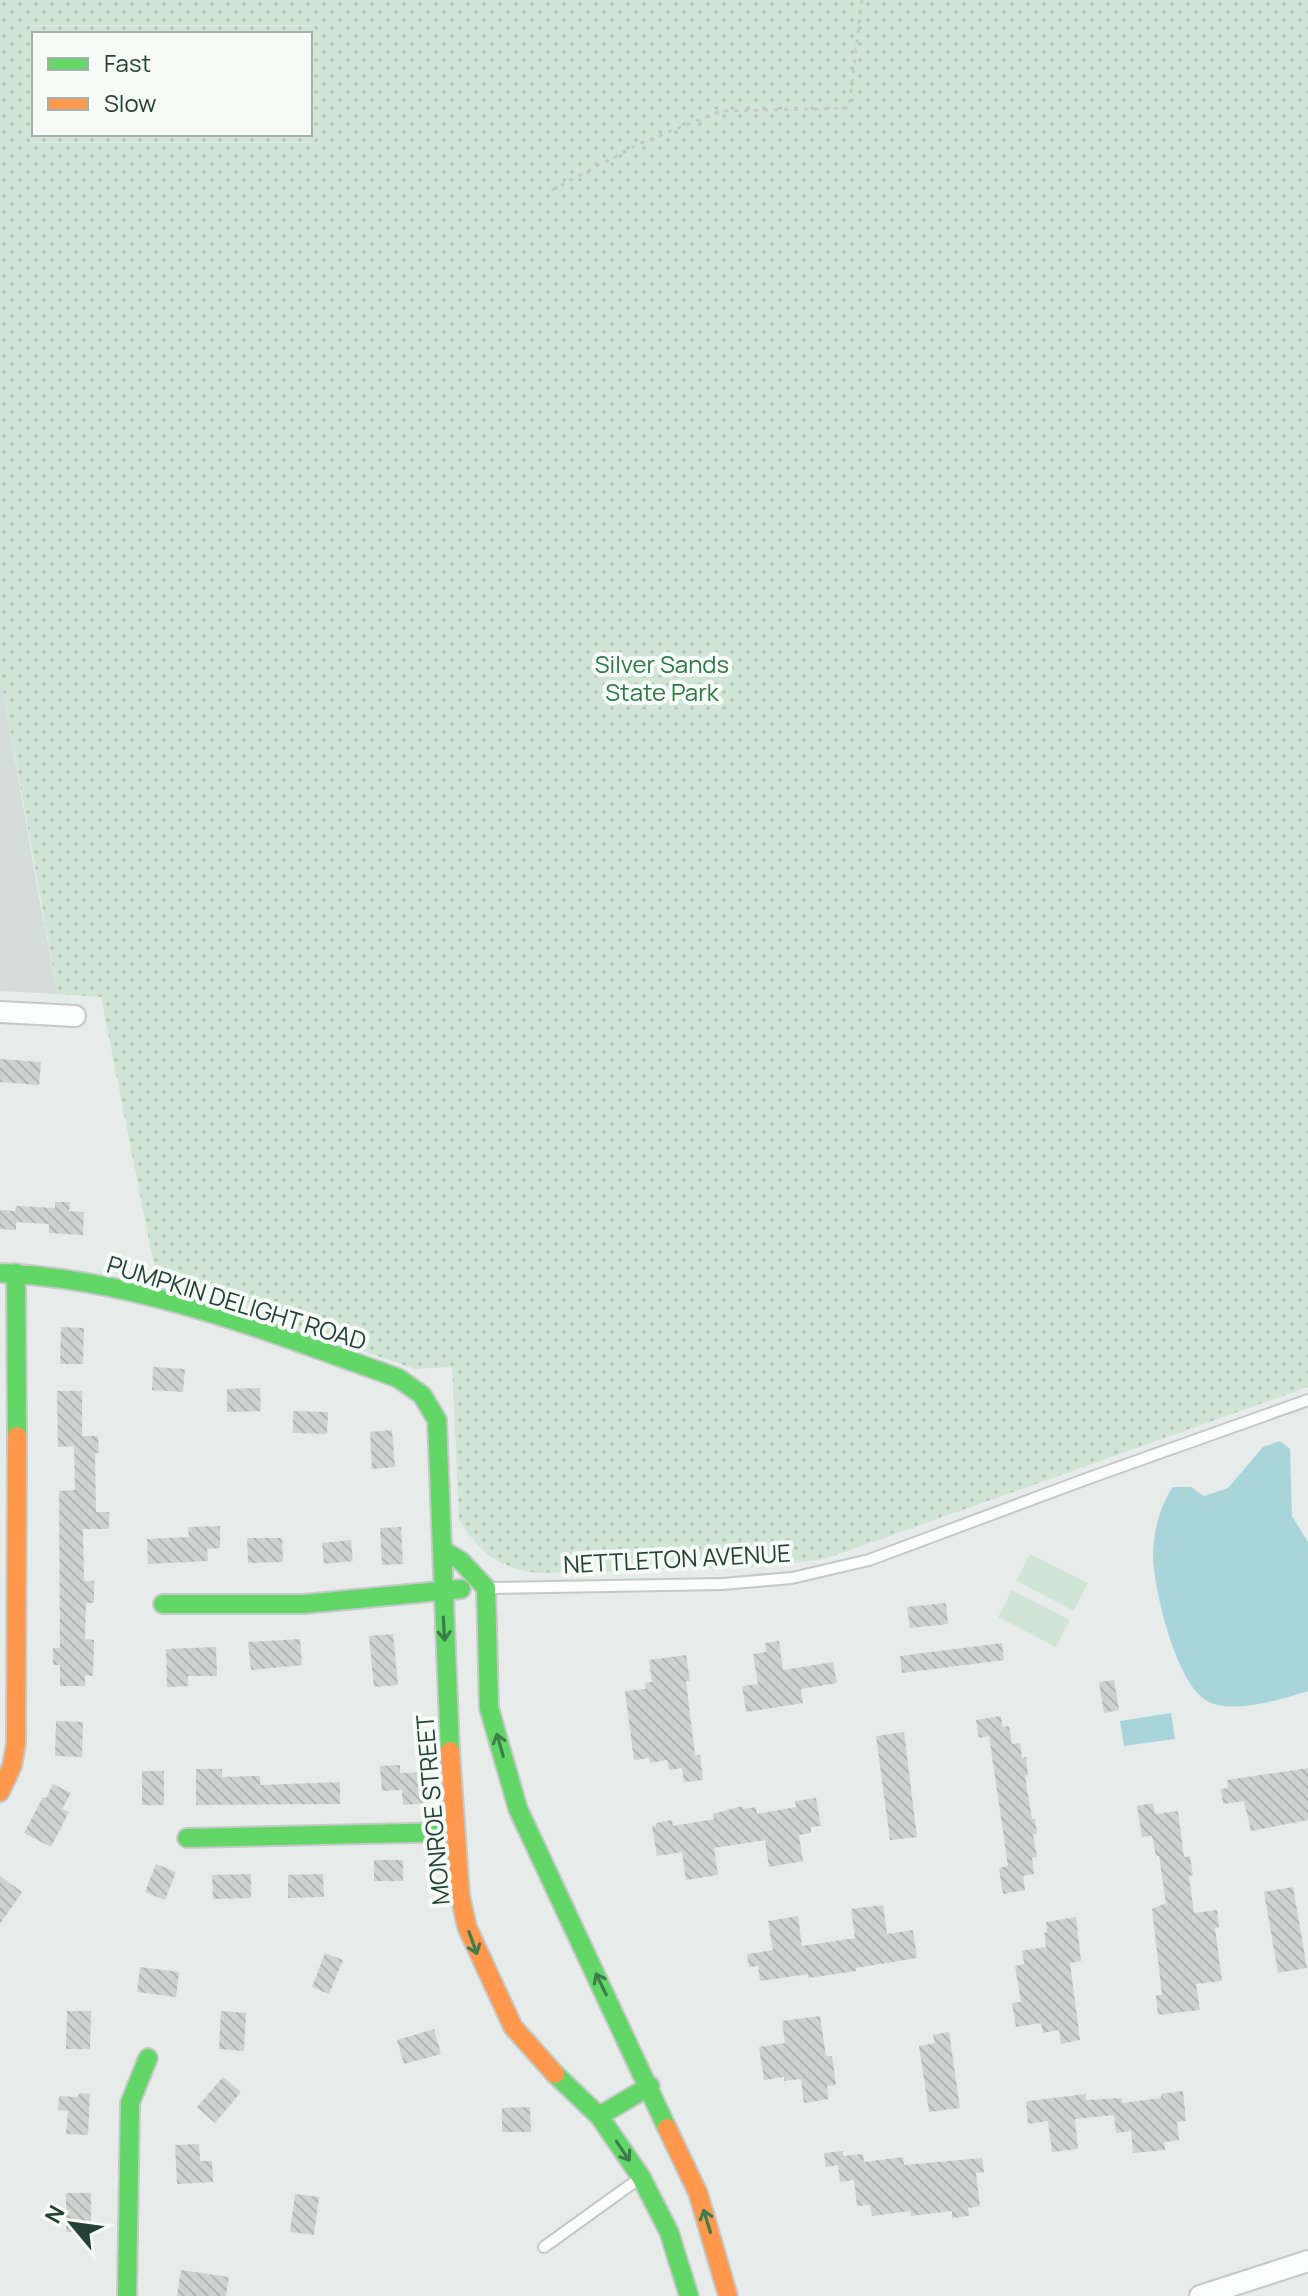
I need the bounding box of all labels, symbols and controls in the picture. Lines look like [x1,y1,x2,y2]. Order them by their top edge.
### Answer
legend [32,32,312,136]
text: Fast [104,46,151,79]
text: Slow [104,86,157,119]
park label: Silver Sands State Park [595,647,729,708]
street label: PUMPKIN DELIGHT ROAD [103,1247,371,1357]
street label: NETTLETON AVENUE [562,1536,792,1580]
one-way arrow [437,1615,452,1642]
street label: MONROE STREET [407,1713,457,1907]
one-way arrow [492,1733,506,1758]
one-way arrow [467,1930,481,1955]
one-way arrow [593,1972,608,1996]
one-way arrow [615,2140,631,2162]
north arrow [32,2184,112,2264]
text: N [38,2200,71,2228]
one-way arrow [699,2208,714,2234]

